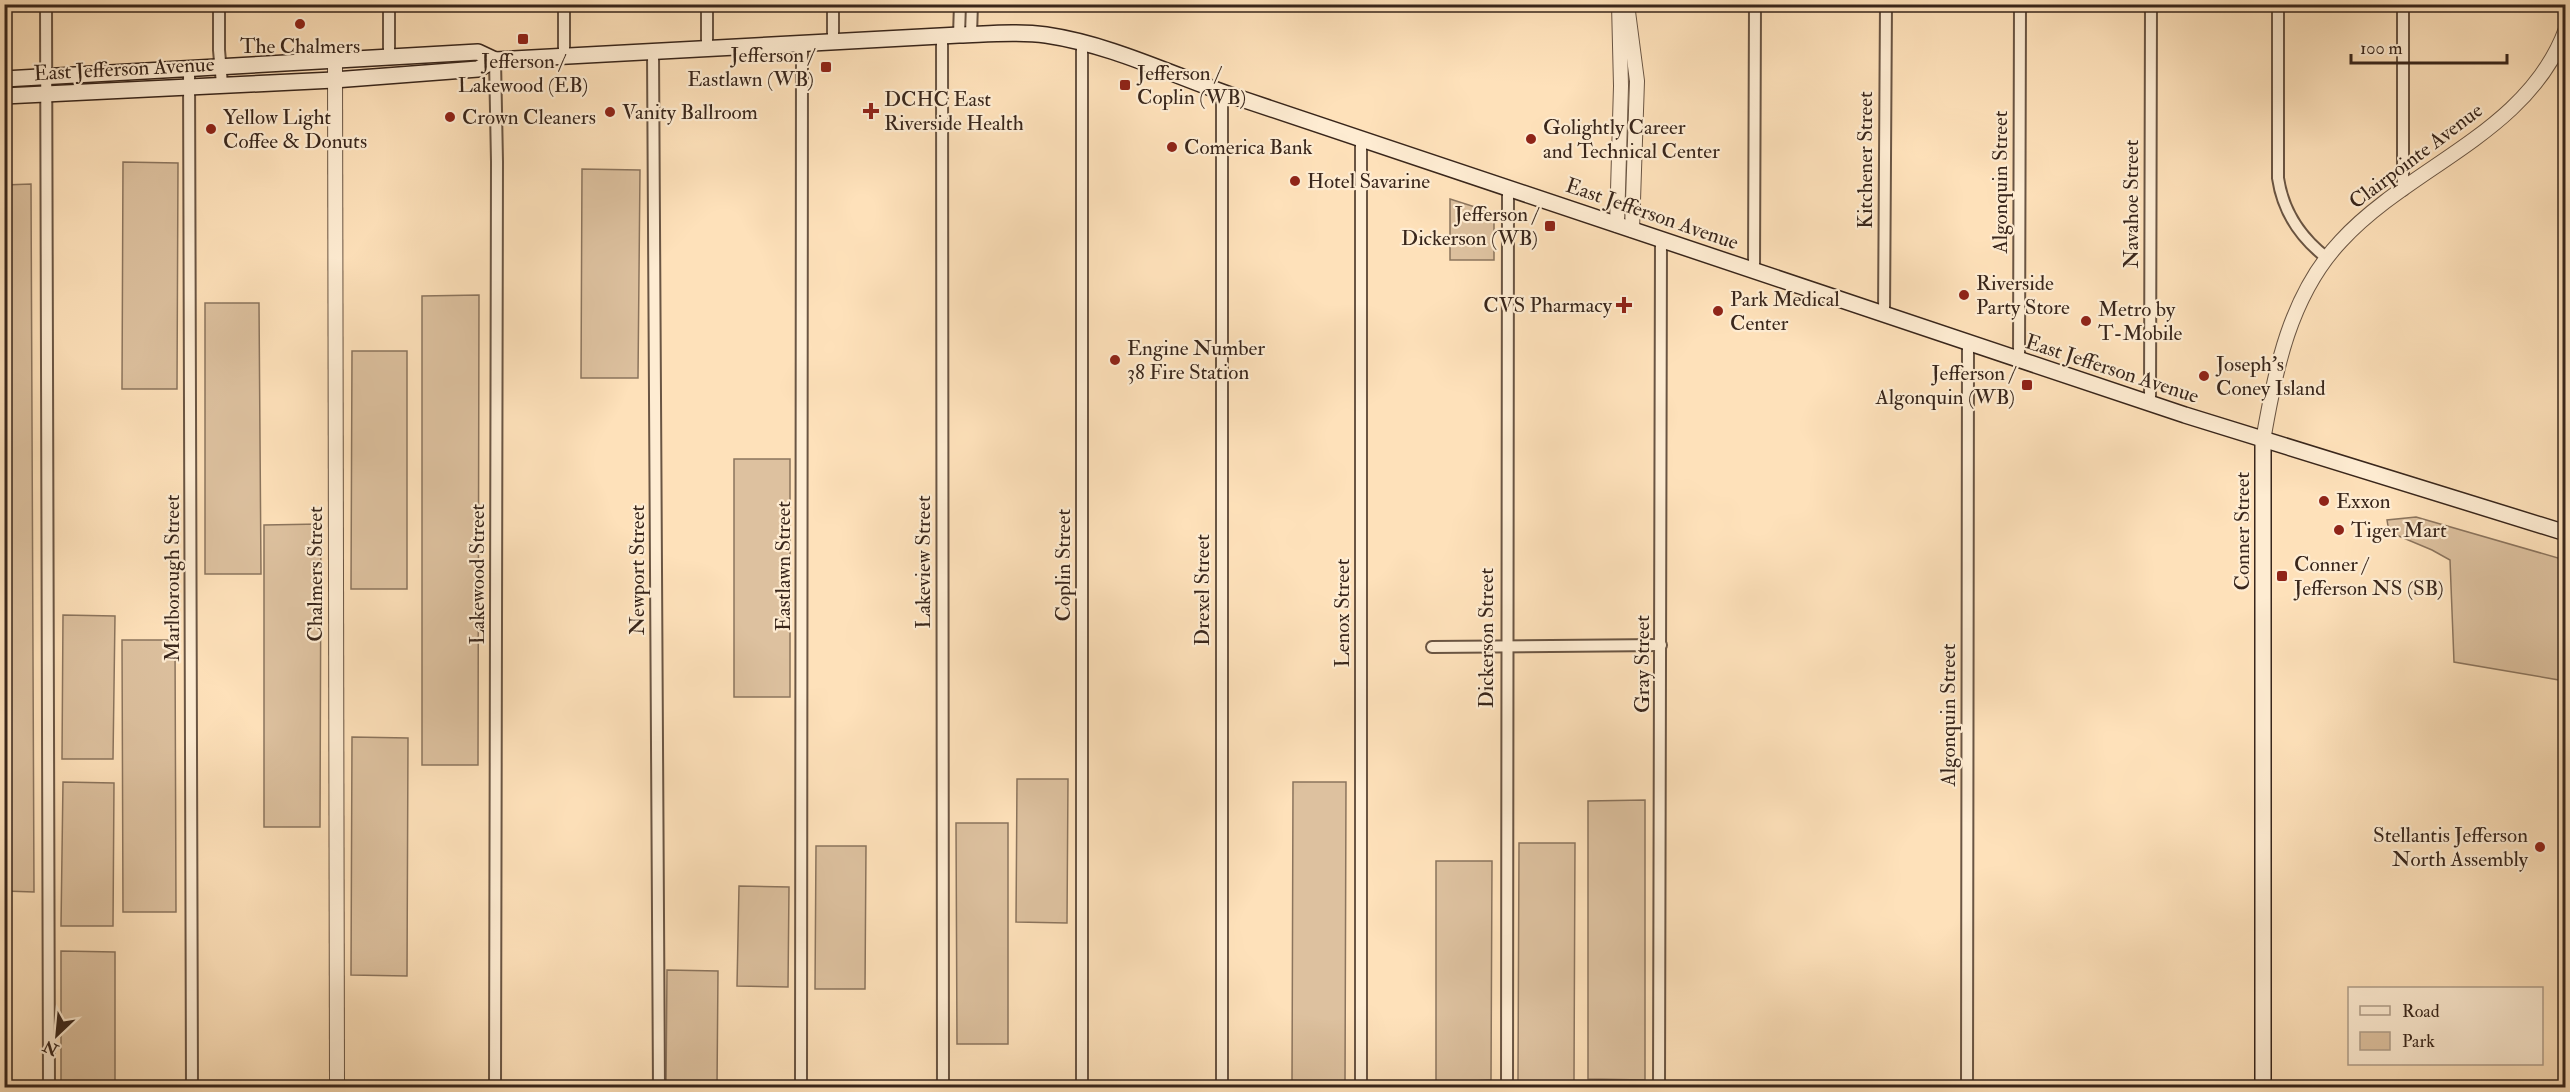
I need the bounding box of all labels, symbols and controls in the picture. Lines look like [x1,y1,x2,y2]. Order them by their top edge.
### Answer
marker: The Chalmers [293,17,307,31]
scale bar [2351,27,2507,65]
marker: Jefferson / Lakewood (EB) [516,32,530,46]
place label: The Chalmers [240,33,360,60]
text: 100 m [2360,37,2403,60]
place label: Jefferson / Eastlawn (WB) [687,42,817,93]
place label: Jefferson / Lakewood (EB) [458,48,588,99]
street label: East Jefferson Avenue [33,51,215,87]
marker: Jefferson / Eastlawn (WB) [819,60,833,74]
place label: Jefferson / Coplin (WB) [1136,60,1246,111]
marker: Jefferson / Coplin (WB) [1118,78,1132,92]
place label: DCHC East Riverside Health [884,86,1024,137]
street label: Kitchener Street [1852,91,1879,229]
street label: Clairpointe Avenue [2344,97,2488,215]
place label: Vanity Ballroom [622,99,758,126]
marker: DCHC East Riverside Health [862,102,880,120]
place label: Yellow Light Coffee & Donuts [223,104,367,155]
place label: Crown Cleaners [462,104,596,131]
marker: Vanity Ballroom [603,105,617,119]
marker: Crown Cleaners [443,110,457,124]
street label: Algonquin Street [1987,110,2014,255]
place label: Golightly Career and Technical Center [1543,114,1720,165]
marker: Yellow Light Coffee & Donuts [204,122,218,136]
marker: Golightly Career and Technical Center [1524,132,1538,146]
place label: Comerica Bank [1184,134,1313,161]
street label: Navahoe Street [2118,139,2145,269]
marker: Comerica Bank [1165,140,1179,154]
place label: Hotel Savarine [1307,168,1430,195]
street label: East Jefferson Avenue [1562,172,1742,256]
marker: Hotel Savarine [1288,174,1302,188]
place label: Jefferson / Dickerson (WB) [1401,201,1541,252]
marker: Jefferson / Dickerson (WB) [1543,219,1557,233]
place label: Riverside Party Store [1976,270,2070,321]
place label: Park Medical Center [1730,286,1840,337]
marker: Riverside Party Store [1957,288,1971,302]
place label: CVS Pharmacy [1483,292,1613,319]
place label: Metro by T-Mobile [2098,296,2183,347]
marker: CVS Pharmacy [1617,298,1631,312]
marker: Park Medical Center [1711,304,1725,318]
marker: Metro by T-Mobile [2079,314,2093,328]
street label: East Jefferson Avenue [2022,328,2202,410]
place label: Engine Number 38 Fire Station [1127,335,1265,386]
place label: Joseph's Coney Island [2215,351,2326,402]
marker: Engine Number 38 Fire Station [1108,353,1122,367]
place label: Jefferson / Algonquin (WB) [1874,360,2018,411]
marker: Joseph's Coney Island [2197,369,2211,383]
marker: Jefferson / Algonquin (WB) [2020,378,2034,392]
street label: Conner Street [2229,471,2256,590]
place label: Exxon [2336,488,2391,515]
street label: Marlborough Street [159,494,186,662]
marker: Exxon [2317,494,2331,508]
street label: Lakeview Street [910,495,937,629]
street label: Eastlawn Street [770,501,797,631]
street label: Lakewood Street [464,503,491,644]
street label: Newport Street [624,505,651,635]
street label: Chalmers Street [302,506,329,642]
street label: Coplin Street [1050,508,1077,621]
place label: Tiger Mart [2351,517,2447,544]
marker: Tiger Mart [2332,523,2346,537]
street label: Drexel Street [1189,534,1216,646]
place label: Conner / Jefferson NS (SB) [2293,551,2444,602]
street label: Lenox Street [1329,558,1356,668]
street label: Dickerson Street [1473,568,1500,708]
marker: Conner / Jefferson NS (SB) [2275,569,2289,583]
street label: Gray Street [1629,615,1656,713]
street label: Algonquin Street [1935,643,1962,788]
place label: Stellantis Jefferson North Assembly [2373,822,2529,873]
marker: Stellantis Jefferson North Assembly [2533,840,2547,854]
legend [2348,987,2543,1065]
text: Road [2402,1000,2440,1023]
north arrow [27,1005,87,1065]
text: Park [2402,1030,2435,1053]
text: N [39,1035,63,1060]

